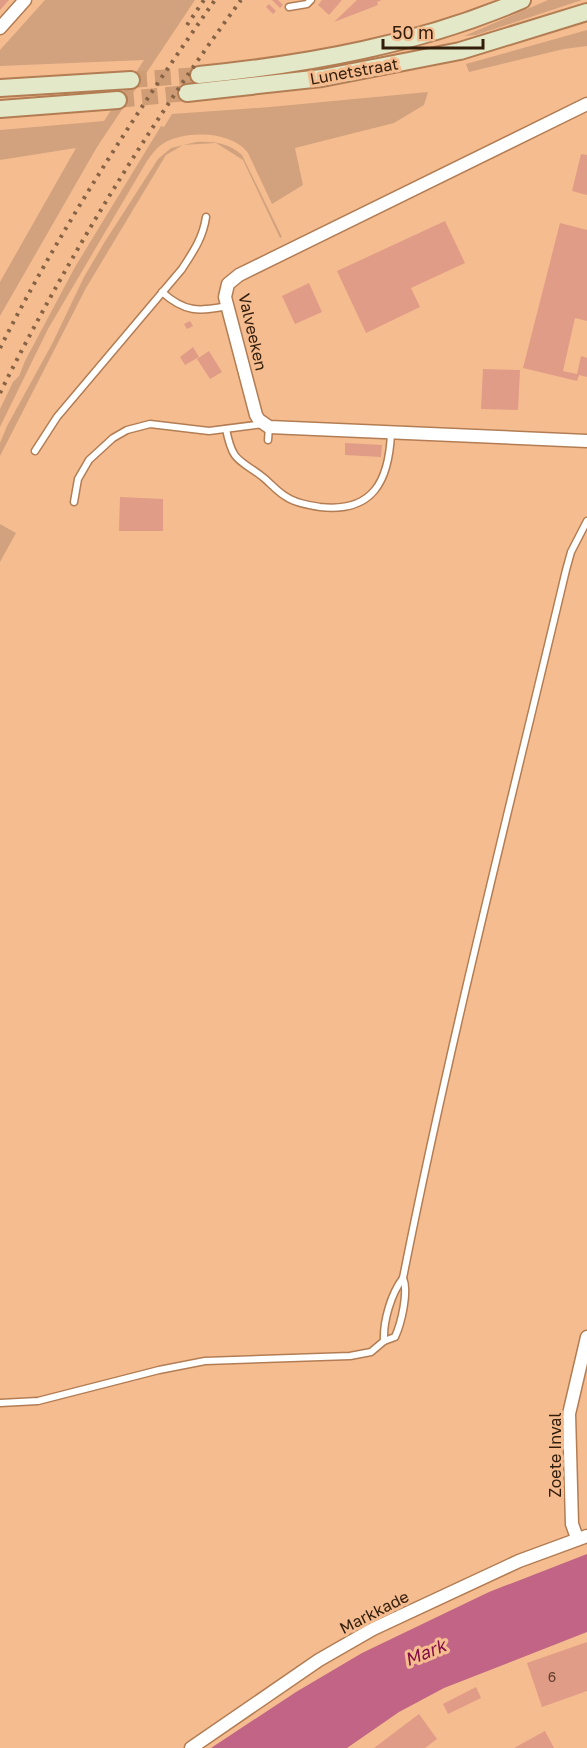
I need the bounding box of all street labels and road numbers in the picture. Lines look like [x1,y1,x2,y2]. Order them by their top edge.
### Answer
street label: Lunetstraat [308,53,400,89]
street label: Valveeken [234,291,272,373]
street label: Zoete Inval [545,1412,565,1498]
street label: Markkade [336,1586,412,1638]

